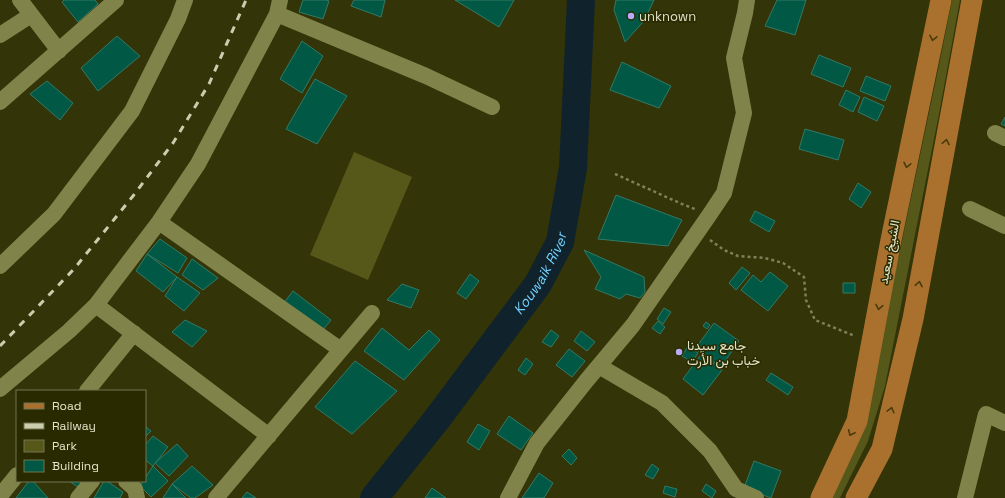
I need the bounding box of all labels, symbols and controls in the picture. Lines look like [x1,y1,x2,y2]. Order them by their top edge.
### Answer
place label: unknown [639,8,696,25]
marker: unknown [626,11,636,21]
one-way arrow [929,35,937,41]
one-way arrow [941,139,949,145]
one-way arrow [903,162,911,169]
street label: الشيخ سعيد [874,219,905,286]
water label: Kouwaik River [509,230,571,318]
one-way arrow [915,280,923,287]
one-way arrow [875,304,883,310]
place label: جامع سيدنا خباب بن الأرت [687,337,760,369]
marker: جامع سيدنا خباب بن الأرت [674,347,684,357]
legend [16,390,146,482]
text: Road [52,398,81,414]
one-way arrow [886,407,894,414]
text: Railway [52,418,96,434]
one-way arrow [848,429,856,437]
text: Park [52,438,77,454]
text: Building [52,458,99,474]

